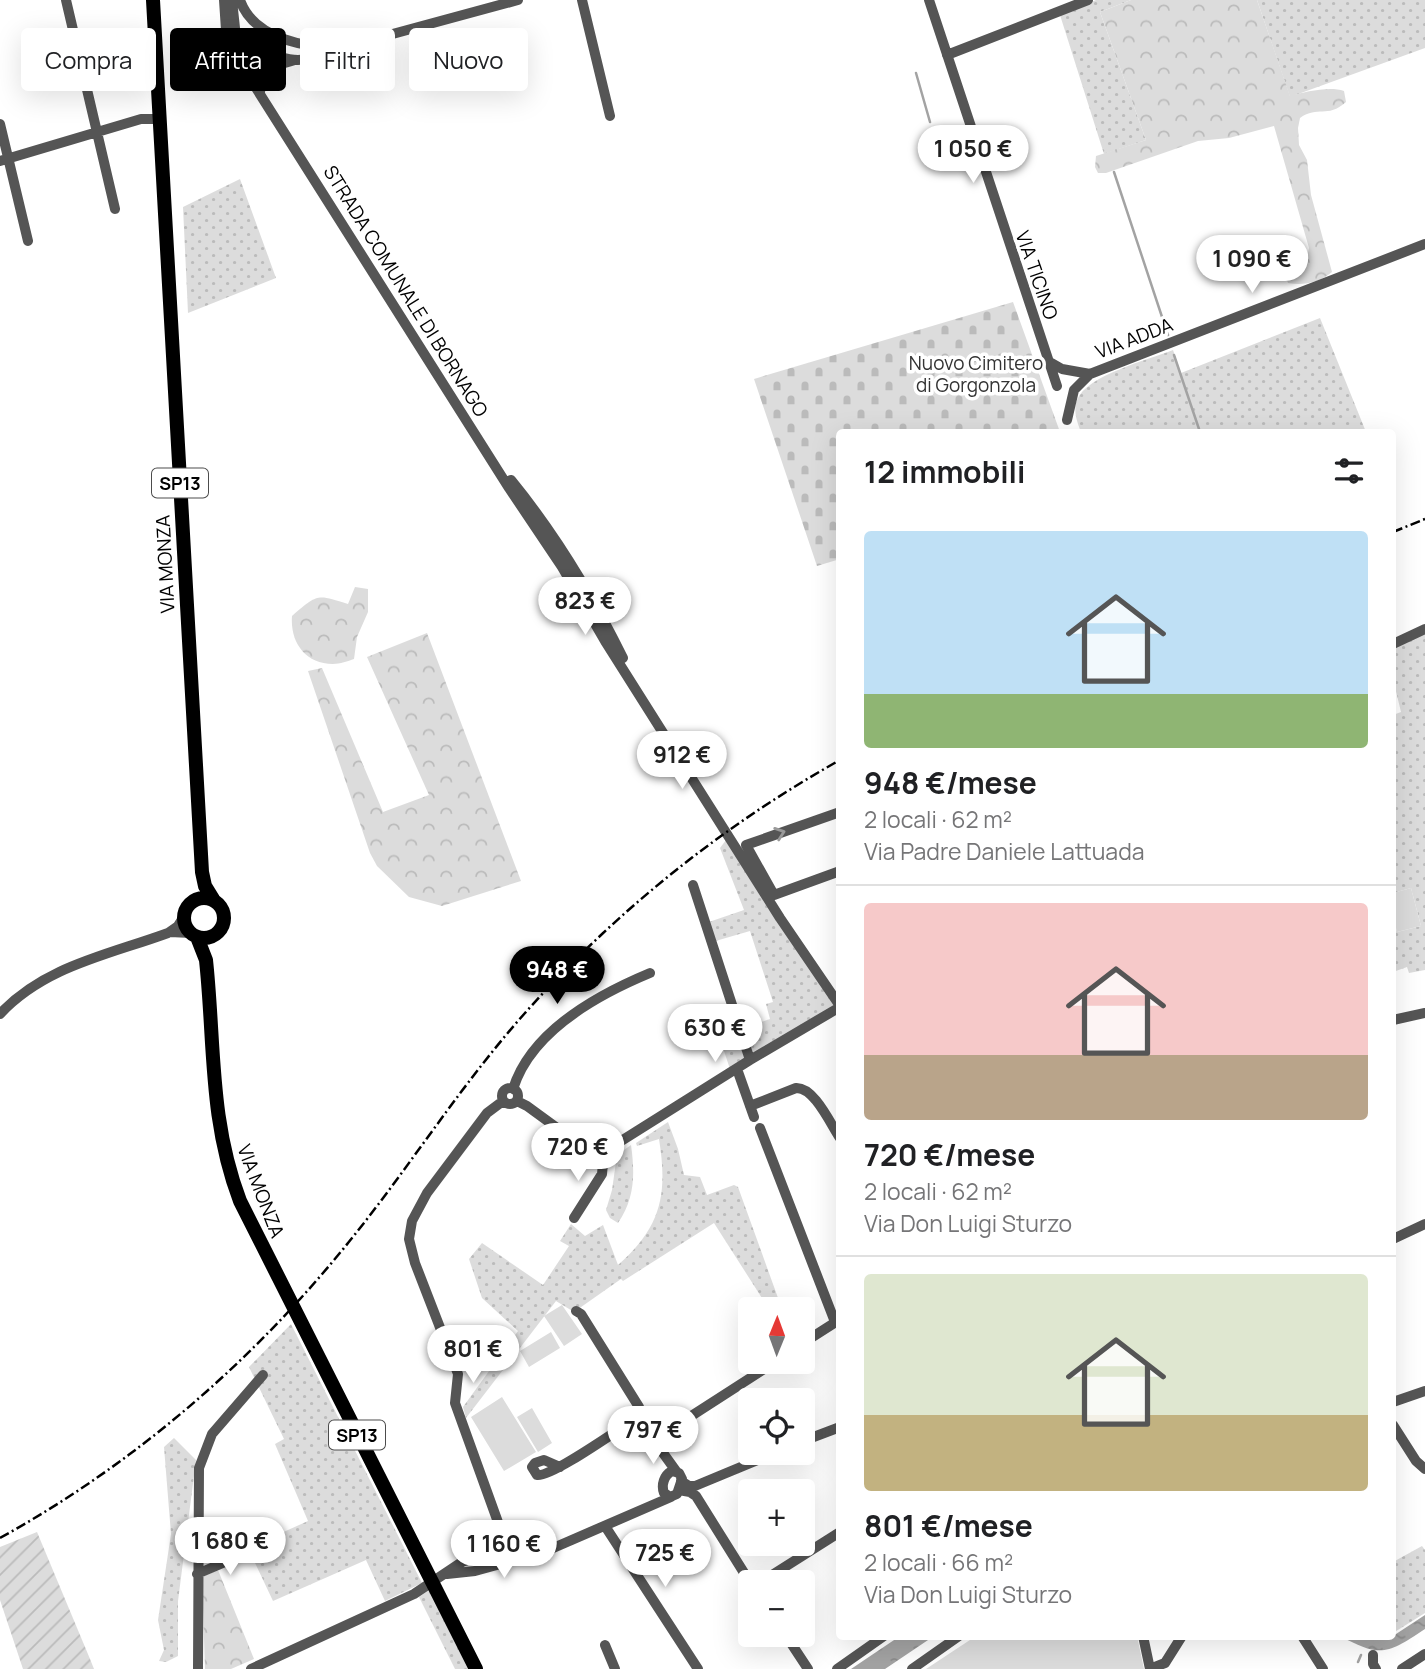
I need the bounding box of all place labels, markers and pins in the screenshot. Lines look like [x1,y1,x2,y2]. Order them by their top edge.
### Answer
pin: 1 050 € [908,125,1038,185]
pin: 1 090 € [1187,236,1317,295]
pin: 823 € [536,578,634,637]
pin: 912 € [633,732,731,791]
pin: 948 € [508,946,606,1006]
pin: 630 € [666,1004,764,1064]
pin: 720 € [529,1124,627,1183]
pin: 801 € [424,1326,522,1385]
pin: 797 € [604,1406,702,1466]
pin: 1 680 € [165,1518,295,1577]
pin: 1 160 € [439,1520,569,1580]
pin: 725 € [616,1530,714,1589]

